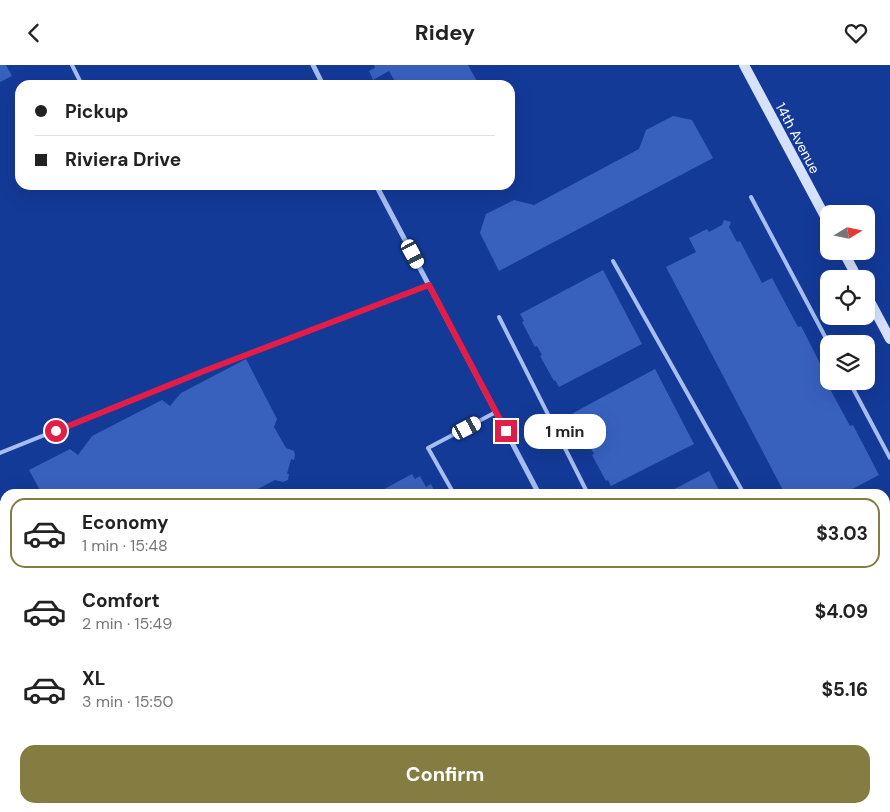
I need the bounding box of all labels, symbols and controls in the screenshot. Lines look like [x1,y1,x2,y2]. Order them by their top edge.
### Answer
text: Ridey [415,18,475,47]
icon: back [20,19,48,47]
icon: heart [842,19,870,47]
text: Pickup [65,99,129,124]
street label: 14th Avenue [772,99,824,177]
text: Riviera Drive [65,147,181,172]
north arrow [820,205,875,260]
map controls [820,205,875,390]
car [399,237,426,271]
button: locate [820,270,875,325]
button: layers [820,335,875,390]
callout: 1 min [524,413,606,449]
car [450,414,483,442]
route start [45,420,67,442]
route end [495,420,517,442]
text: 1 min [546,421,584,442]
text: Economy [82,510,169,535]
icon: car [22,511,67,556]
text: $3.03 [816,521,868,546]
text: 1 min · 15:48 [82,535,168,556]
text: Comfort [82,588,160,613]
icon: car [22,589,67,634]
text: $4.09 [815,599,868,624]
text: 2 min · 15:49 [82,613,172,634]
text: XL [82,666,105,691]
icon: car [22,667,67,712]
text: $5.16 [822,677,868,702]
text: 3 min · 15:50 [82,691,173,712]
button: Confirm [20,745,870,803]

